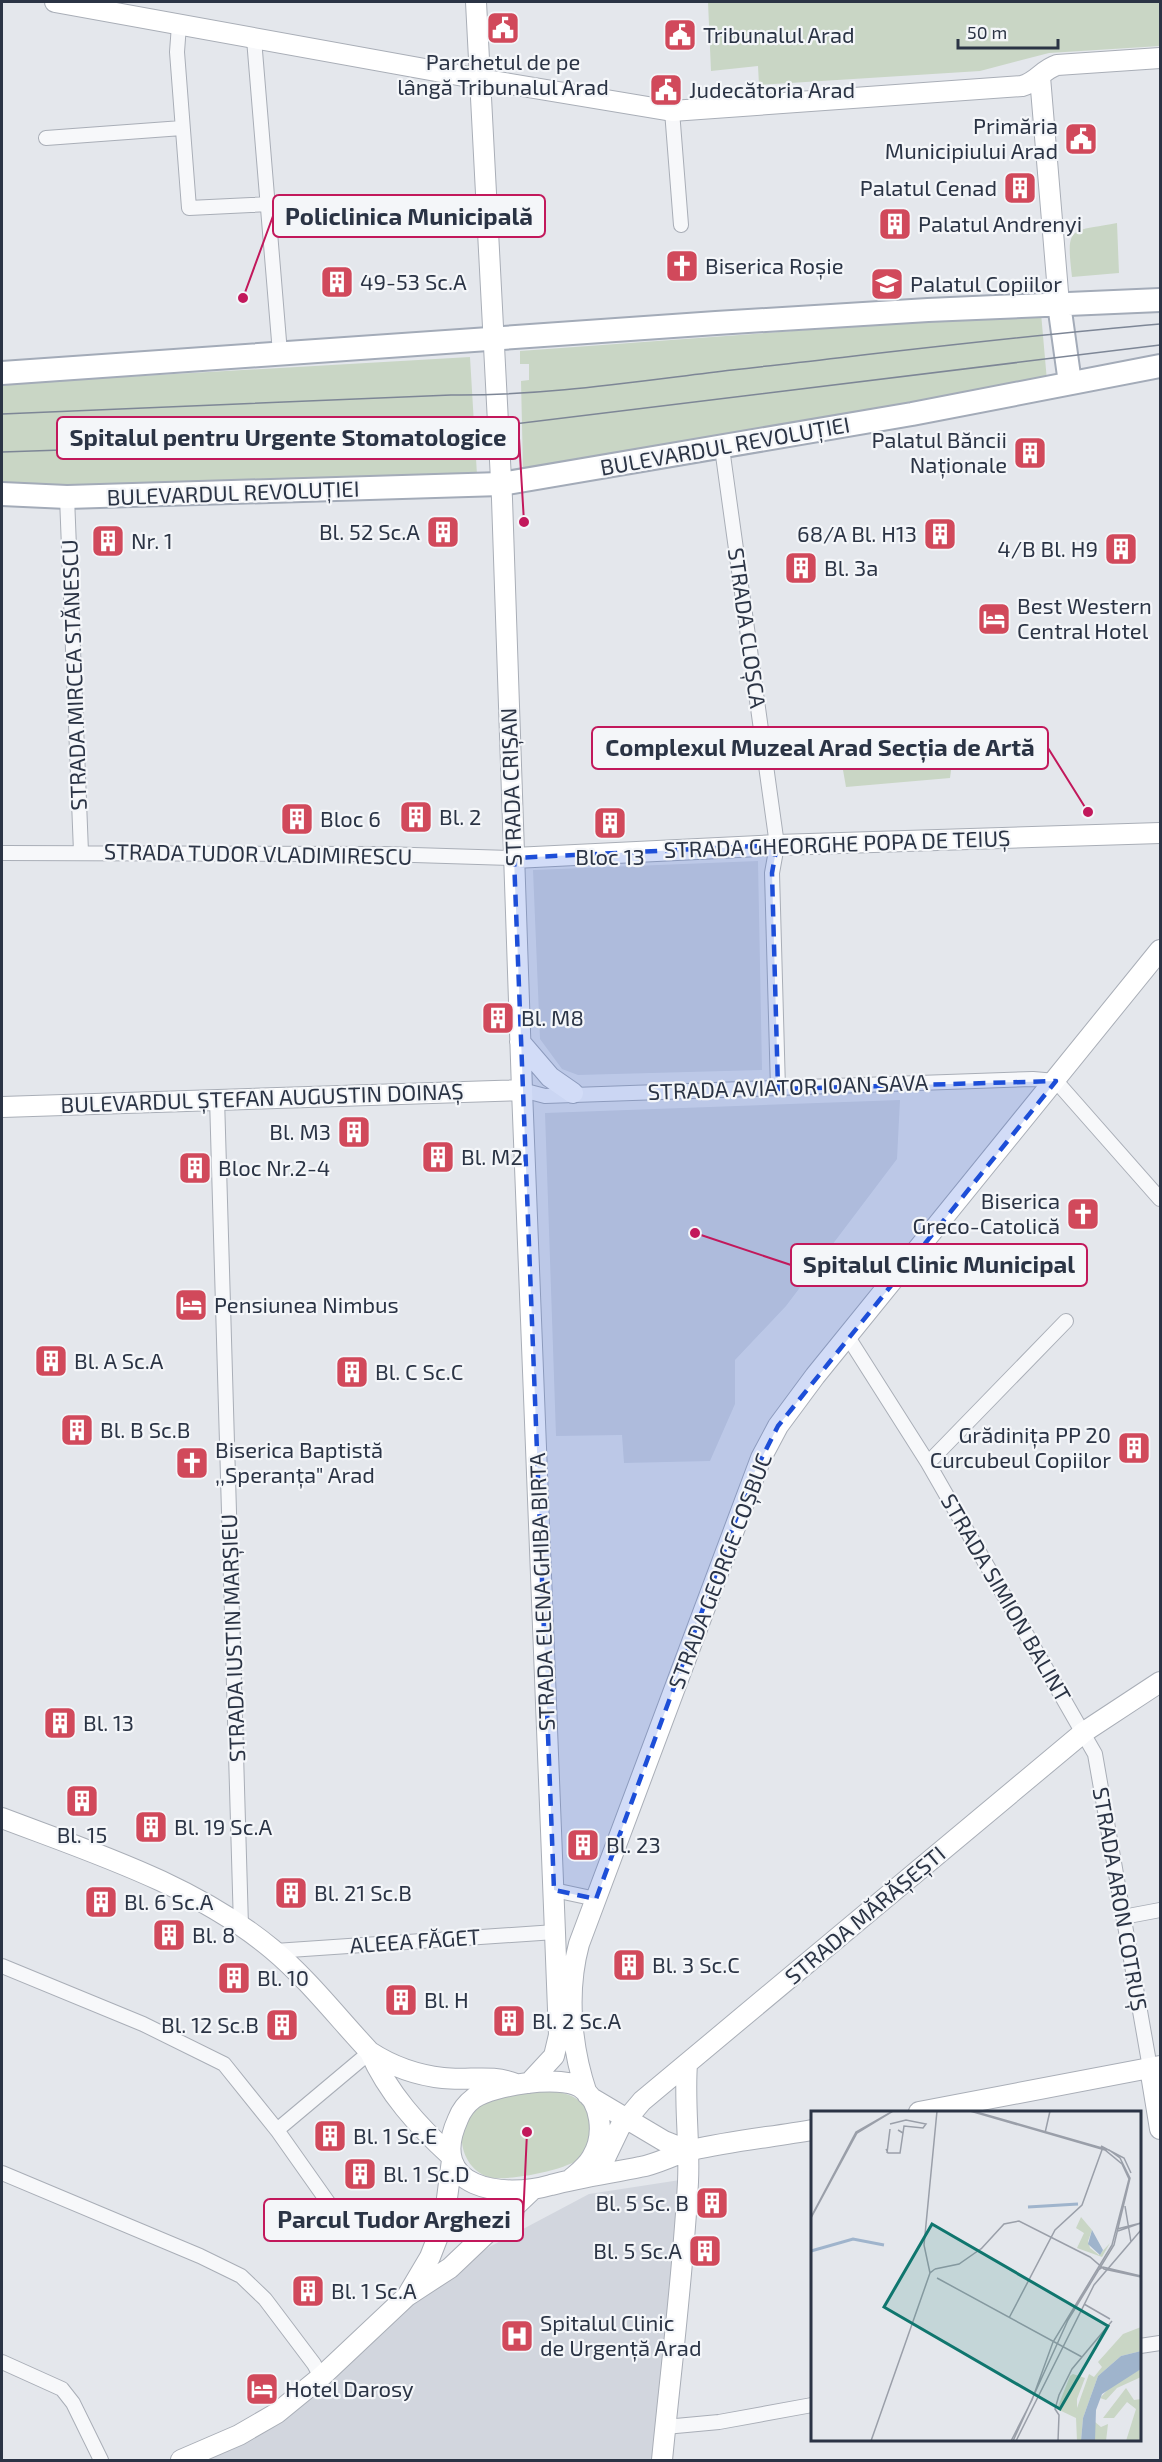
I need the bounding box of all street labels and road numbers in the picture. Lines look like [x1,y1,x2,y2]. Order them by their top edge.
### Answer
street label: BULEVARDUL REVOLUȚIEI [598,410,852,482]
street label: BULEVARDUL REVOLUȚIEI [106,475,360,511]
street label: STRADA MIRCEA STĂNESCU [55,539,91,811]
street label: STRADA CLOȘCA [722,546,772,710]
street label: STRADA CRIȘAN [494,707,528,867]
street label: STRADA GHEORGHE POPA DE TEIUȘ [663,824,1011,864]
street label: STRADA TUDOR VLADIMIRESCU [104,837,412,869]
street label: STRADA AVIATOR IOAN SAVA [647,1068,929,1104]
street label: BULEVARDUL ȘTEFAN AUGUSTIN DOINAȘ [60,1077,464,1119]
street label: STRADA GEORGE COȘBUC [662,1449,778,1693]
street label: STRADA ELENA GHIBA BIRTA [523,1452,559,1732]
street label: STRADA SIMION BALINT [937,1489,1077,1706]
street label: STRADA IUSTIN MARȘIEU [215,1513,251,1763]
street label: STRADA ARON COTRUȘ [1087,1785,1153,2013]
street label: STRADA MĂRĂȘEȘTI [779,1840,951,1990]
street label: ALEEA FĂGET [349,1922,481,1958]

